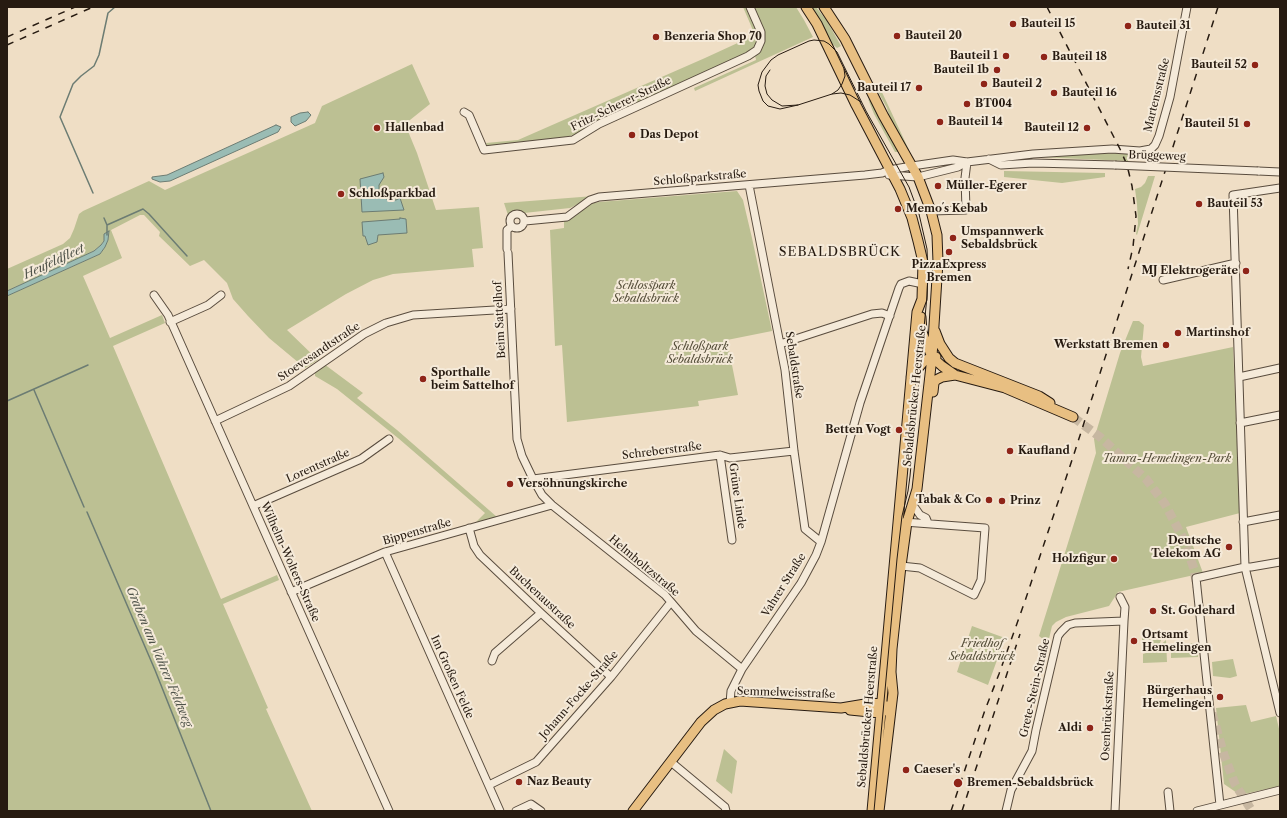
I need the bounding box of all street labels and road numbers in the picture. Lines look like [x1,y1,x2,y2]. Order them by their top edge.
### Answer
street label: Martensstraße [1141,57,1173,133]
street label: Fritz-Scherer-Straße [569,74,673,134]
street label: Brüggeweg [1128,148,1186,164]
street label: Schloßparkstraße [653,167,747,189]
street label: Beim Sattelhof [491,281,509,359]
street label: Stoevesandtstraße [276,320,362,384]
street label: Sebaldsbrücker Heerstraße [901,325,929,467]
street label: Sebaldstraße [782,330,806,400]
street label: Schreberstraße [621,440,703,462]
street label: Lorentstraße [284,446,352,486]
street label: Grüne Linde [726,462,748,530]
street label: Wilhelm-Wolters-Straße [258,500,322,624]
street label: Bippenstraße [381,516,453,548]
street label: Helmholtzstraße [606,533,682,599]
street label: Vahrer Straße [759,551,809,619]
street label: Buchenaustraße [506,564,578,632]
street label: Im Großen Felde [428,633,476,721]
street label: Grete-Stein-Straße [1017,637,1053,739]
street label: Sebaldsbrücker Heerstraße [855,646,881,788]
street label: Johann-Focke-Straße [537,648,621,742]
street label: Osenbrückstraße [1099,671,1117,761]
street label: Semmelweisstraße [737,685,835,701]

